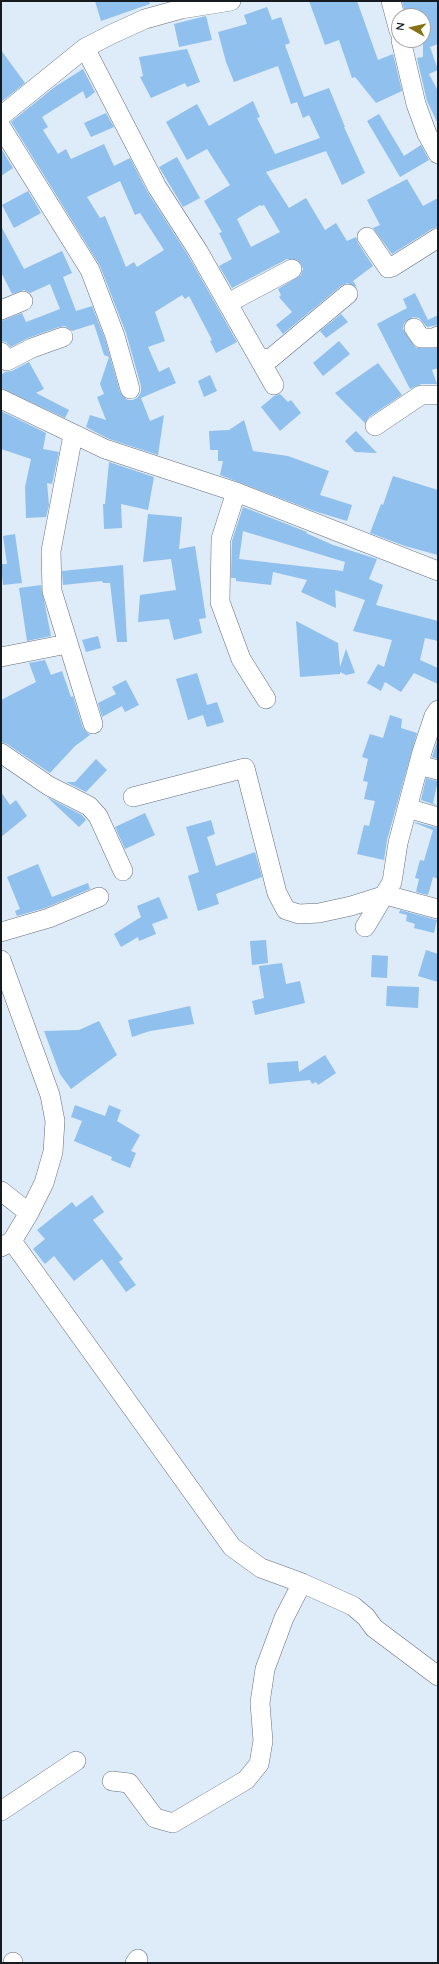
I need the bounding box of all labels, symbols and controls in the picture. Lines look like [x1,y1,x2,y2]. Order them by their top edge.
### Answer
north arrow [391,8,431,48]
text: N [393,21,408,31]

